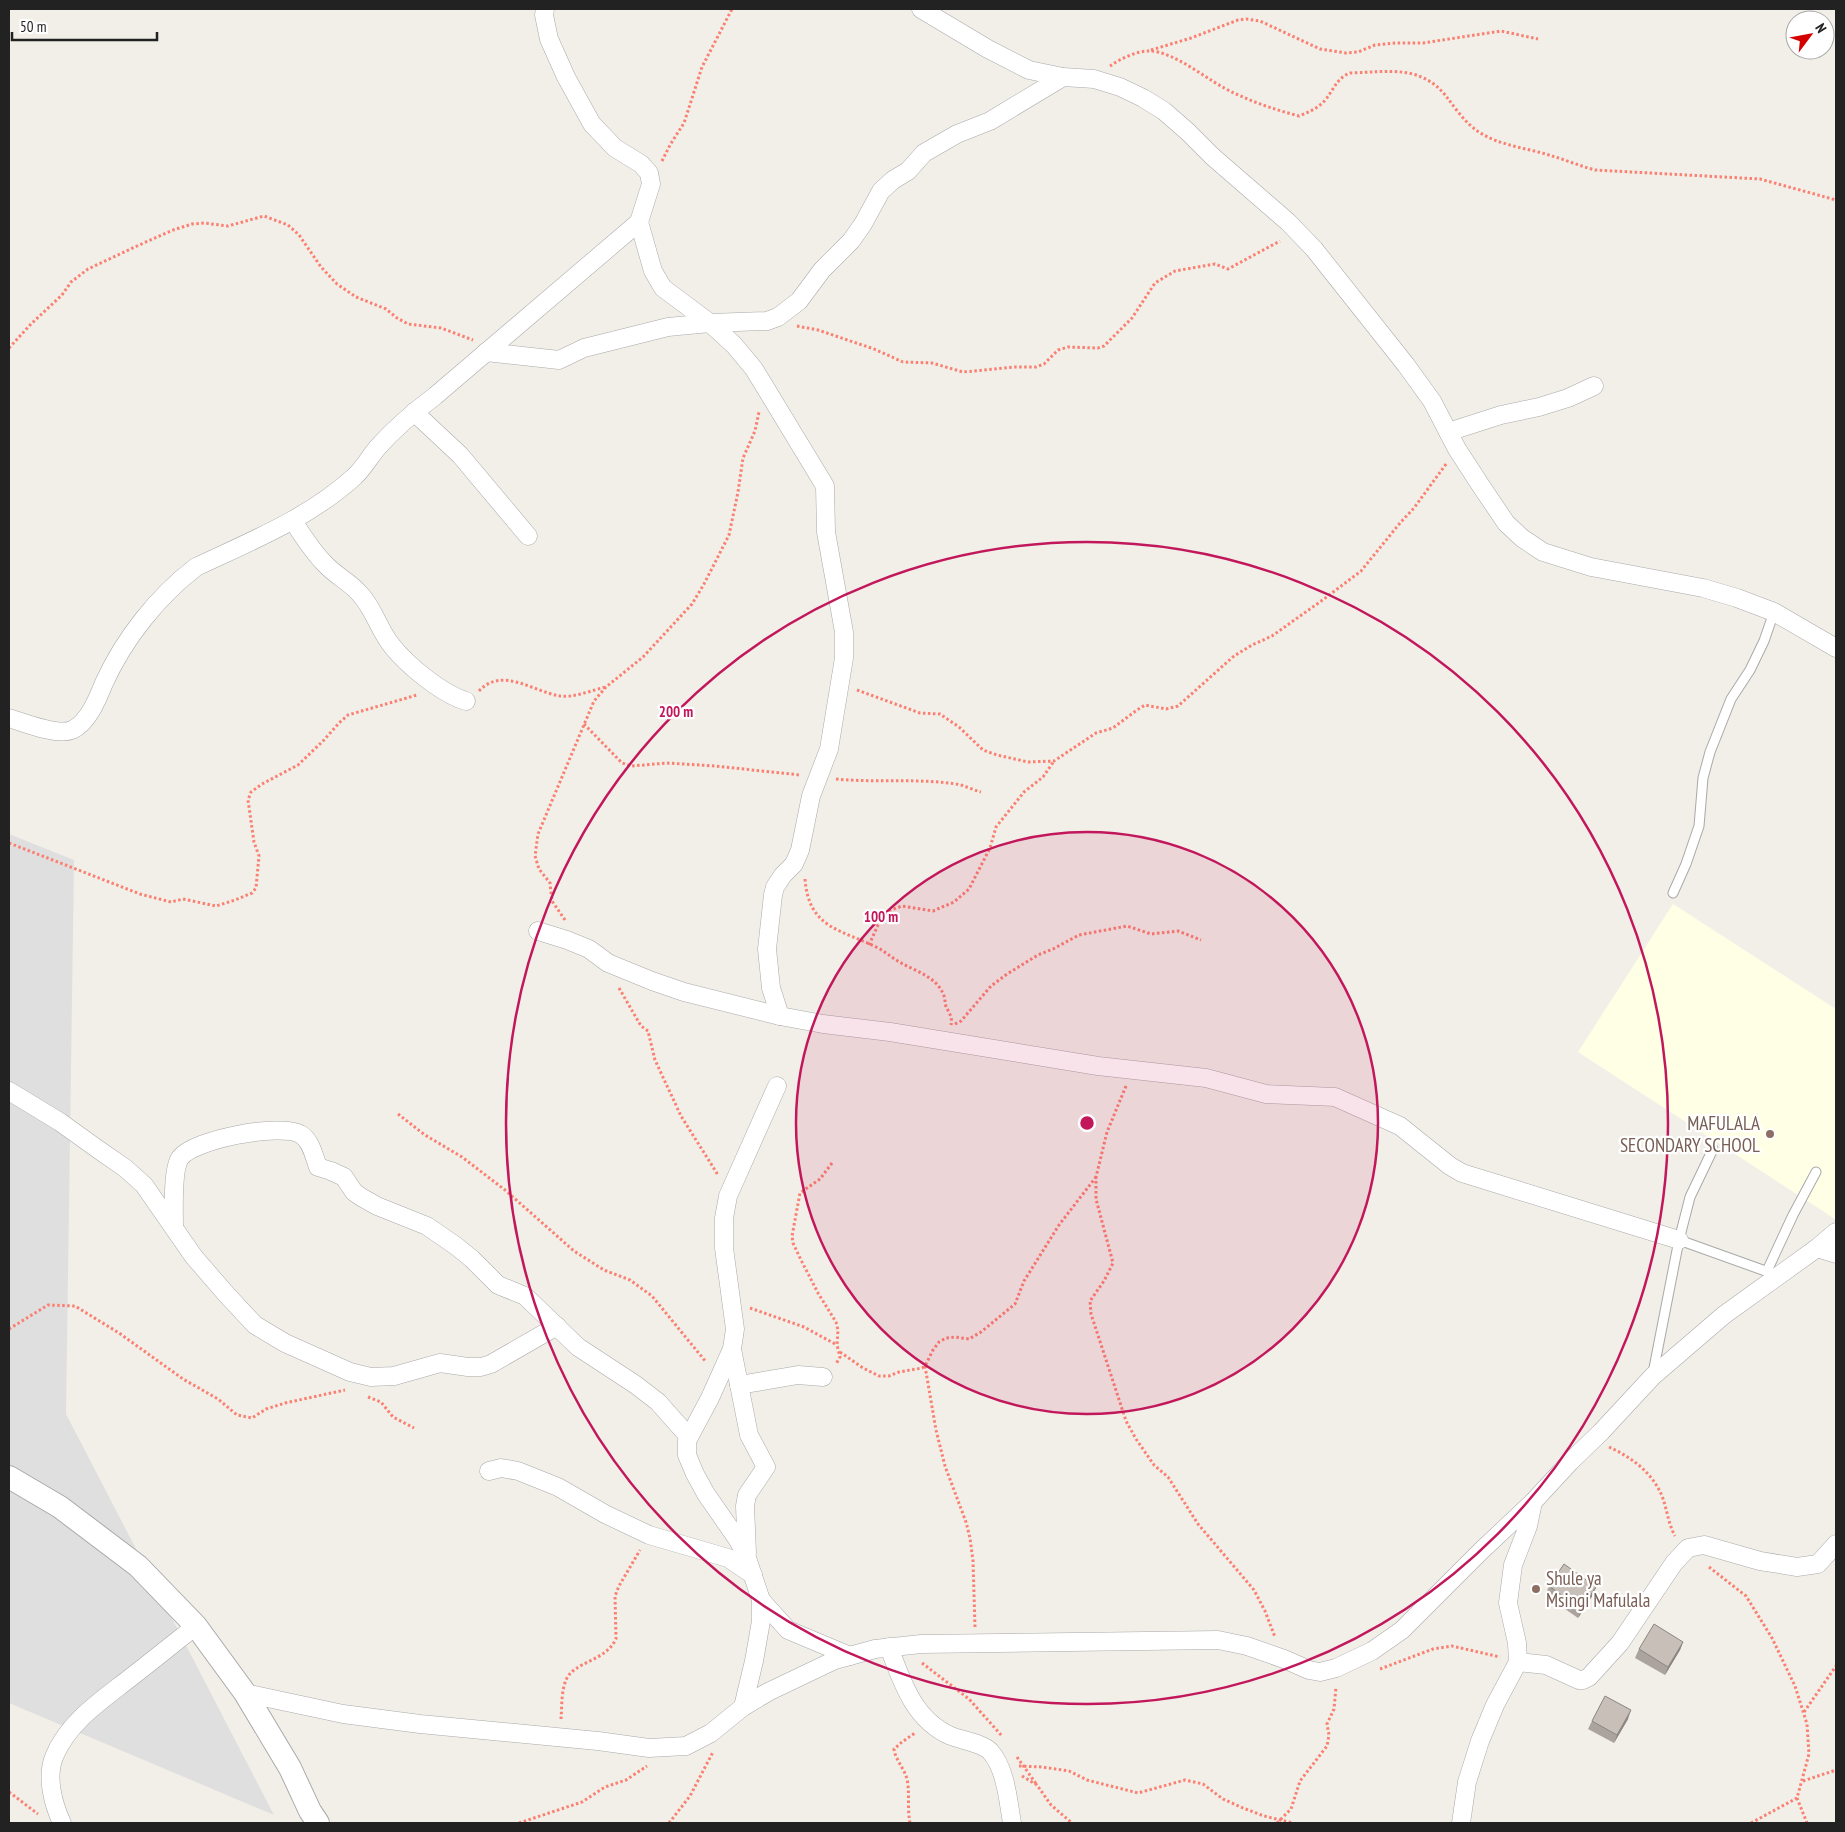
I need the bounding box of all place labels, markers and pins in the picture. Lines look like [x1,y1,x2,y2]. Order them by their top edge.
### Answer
place label: MAFULALA SECONDARY SCHOOL [1620,1111,1760,1157]
centre of rings [1078,1114,1096,1132]
marker: MAFULALA SECONDARY SCHOOL [1764,1128,1776,1140]
place label: Shule ya Msingi Mafulala [1546,1566,1650,1612]
marker: Shule ya Msingi Mafulala [1530,1583,1542,1595]

